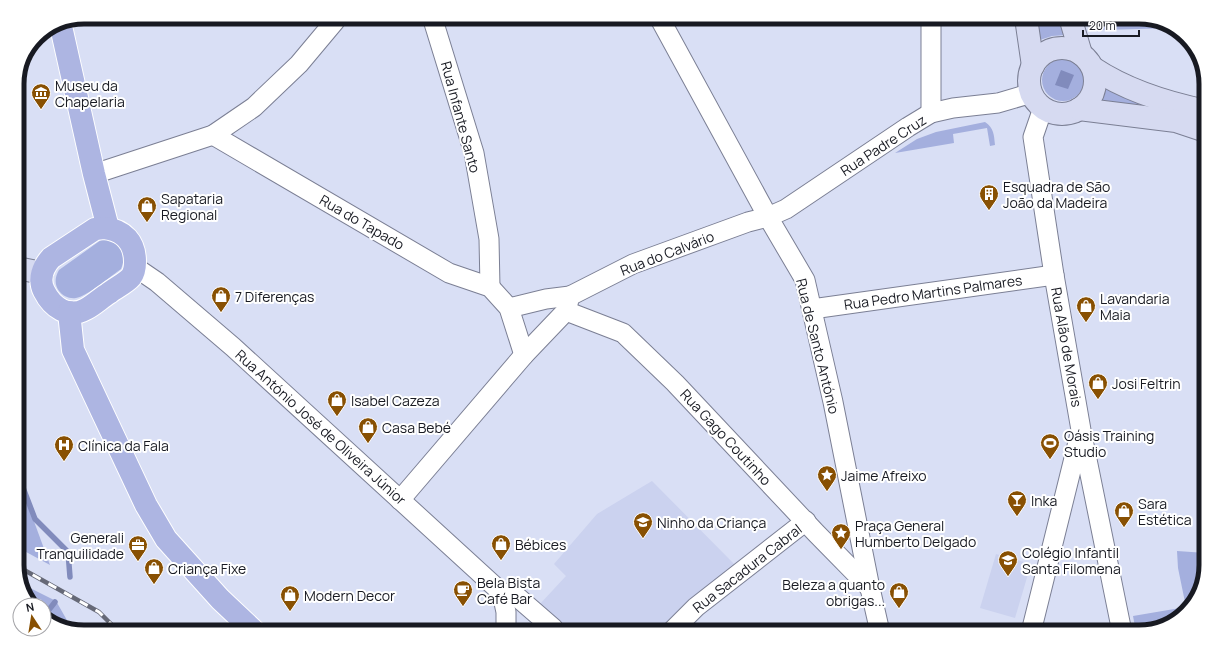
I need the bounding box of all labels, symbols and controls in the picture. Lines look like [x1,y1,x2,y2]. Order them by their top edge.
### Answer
scale bar [1083,12,1139,38]
text: 20 m [1089,17,1116,34]
street label: Rua Infante Santo [437,59,485,175]
place label: Museu da Chapelaria [55,76,125,111]
museum icon: Museu da Chapelaria [30,82,52,110]
street label: Rua Padre Cruz [836,110,930,180]
place label: Esquadra de São João da Madeira [1003,177,1110,212]
building icon: Esquadra de São João da Madeira [978,183,1000,211]
place label: Sapataria Regional [161,189,223,224]
street label: Rua do Tapado [316,190,408,254]
shop icon: Sapataria Regional [136,195,158,223]
street label: Rua do Calvário [617,226,717,280]
street label: Rua Pedro Martins Palmares [843,270,1023,314]
street label: Rua de Santo António [792,276,844,416]
shop icon: 7 Diferenças [210,285,232,313]
street label: Rua Alão de Morais [1047,286,1087,408]
place label: 7 Diferenças [235,287,314,306]
place label: Lavandaria Maia [1100,289,1170,324]
shop icon: Lavandaria Maia [1075,295,1097,323]
street label: Rua António José de Oliveira Júnior [232,345,410,509]
shop icon: Josi Feltrin [1087,372,1109,400]
place label: Josi Feltrin [1112,374,1181,393]
street label: Rua Gago Coutinho [676,385,776,489]
shop icon: Isabel Cazeza [326,389,348,417]
place label: Isabel Cazeza [351,391,440,410]
shop icon: Casa Bebé [357,416,379,444]
place label: Casa Bebé [382,418,451,437]
place label: Oásis Training Studio [1064,426,1154,461]
sports icon: Oásis Training Studio [1039,432,1061,460]
hospital icon: Clínica da Fala [53,434,75,462]
place label: Clínica da Fala [78,436,169,455]
place icon: Jaime Afreixo [816,464,838,492]
place label: Jaime Afreixo [841,466,927,485]
bar icon: Inka [1006,489,1028,517]
place label: Inka [1031,491,1057,510]
place label: Sara Estética [1138,494,1191,529]
shop icon: Sara Estética [1113,500,1135,528]
school or university icon: Ninho da Criança [632,511,654,539]
place label: Ninho da Criança [657,513,766,532]
place label: Praça General Humberto Delgado [855,516,976,551]
street label: Rua Sacadura Cabral [689,519,805,617]
place icon: Praça General Humberto Delgado [830,522,852,550]
place label: Generali Tranquilidade [37,528,124,563]
shop icon: Bébices [490,533,512,561]
office icon: Generali Tranquilidade [127,534,149,562]
place label: Bébices [515,535,566,554]
place label: Colégio Infantil Santa Filomena [1022,543,1121,578]
school or university icon: Colégio Infantil Santa Filomena [997,549,1019,577]
shop icon: Criança Fixe [143,557,165,585]
place label: Criança Fixe [168,559,246,578]
place label: Bela Bista Café Bar [477,573,540,608]
place label: Beleza a quanto obrigas... [782,575,885,610]
cafe icon: Bela Bista Café Bar [452,579,474,607]
shop icon: Beleza a quanto obrigas... [888,581,910,609]
shop icon: Modern Decor [279,584,301,612]
place label: Modern Decor [304,586,395,605]
north arrow [12,597,52,637]
text: N [24,599,35,615]

